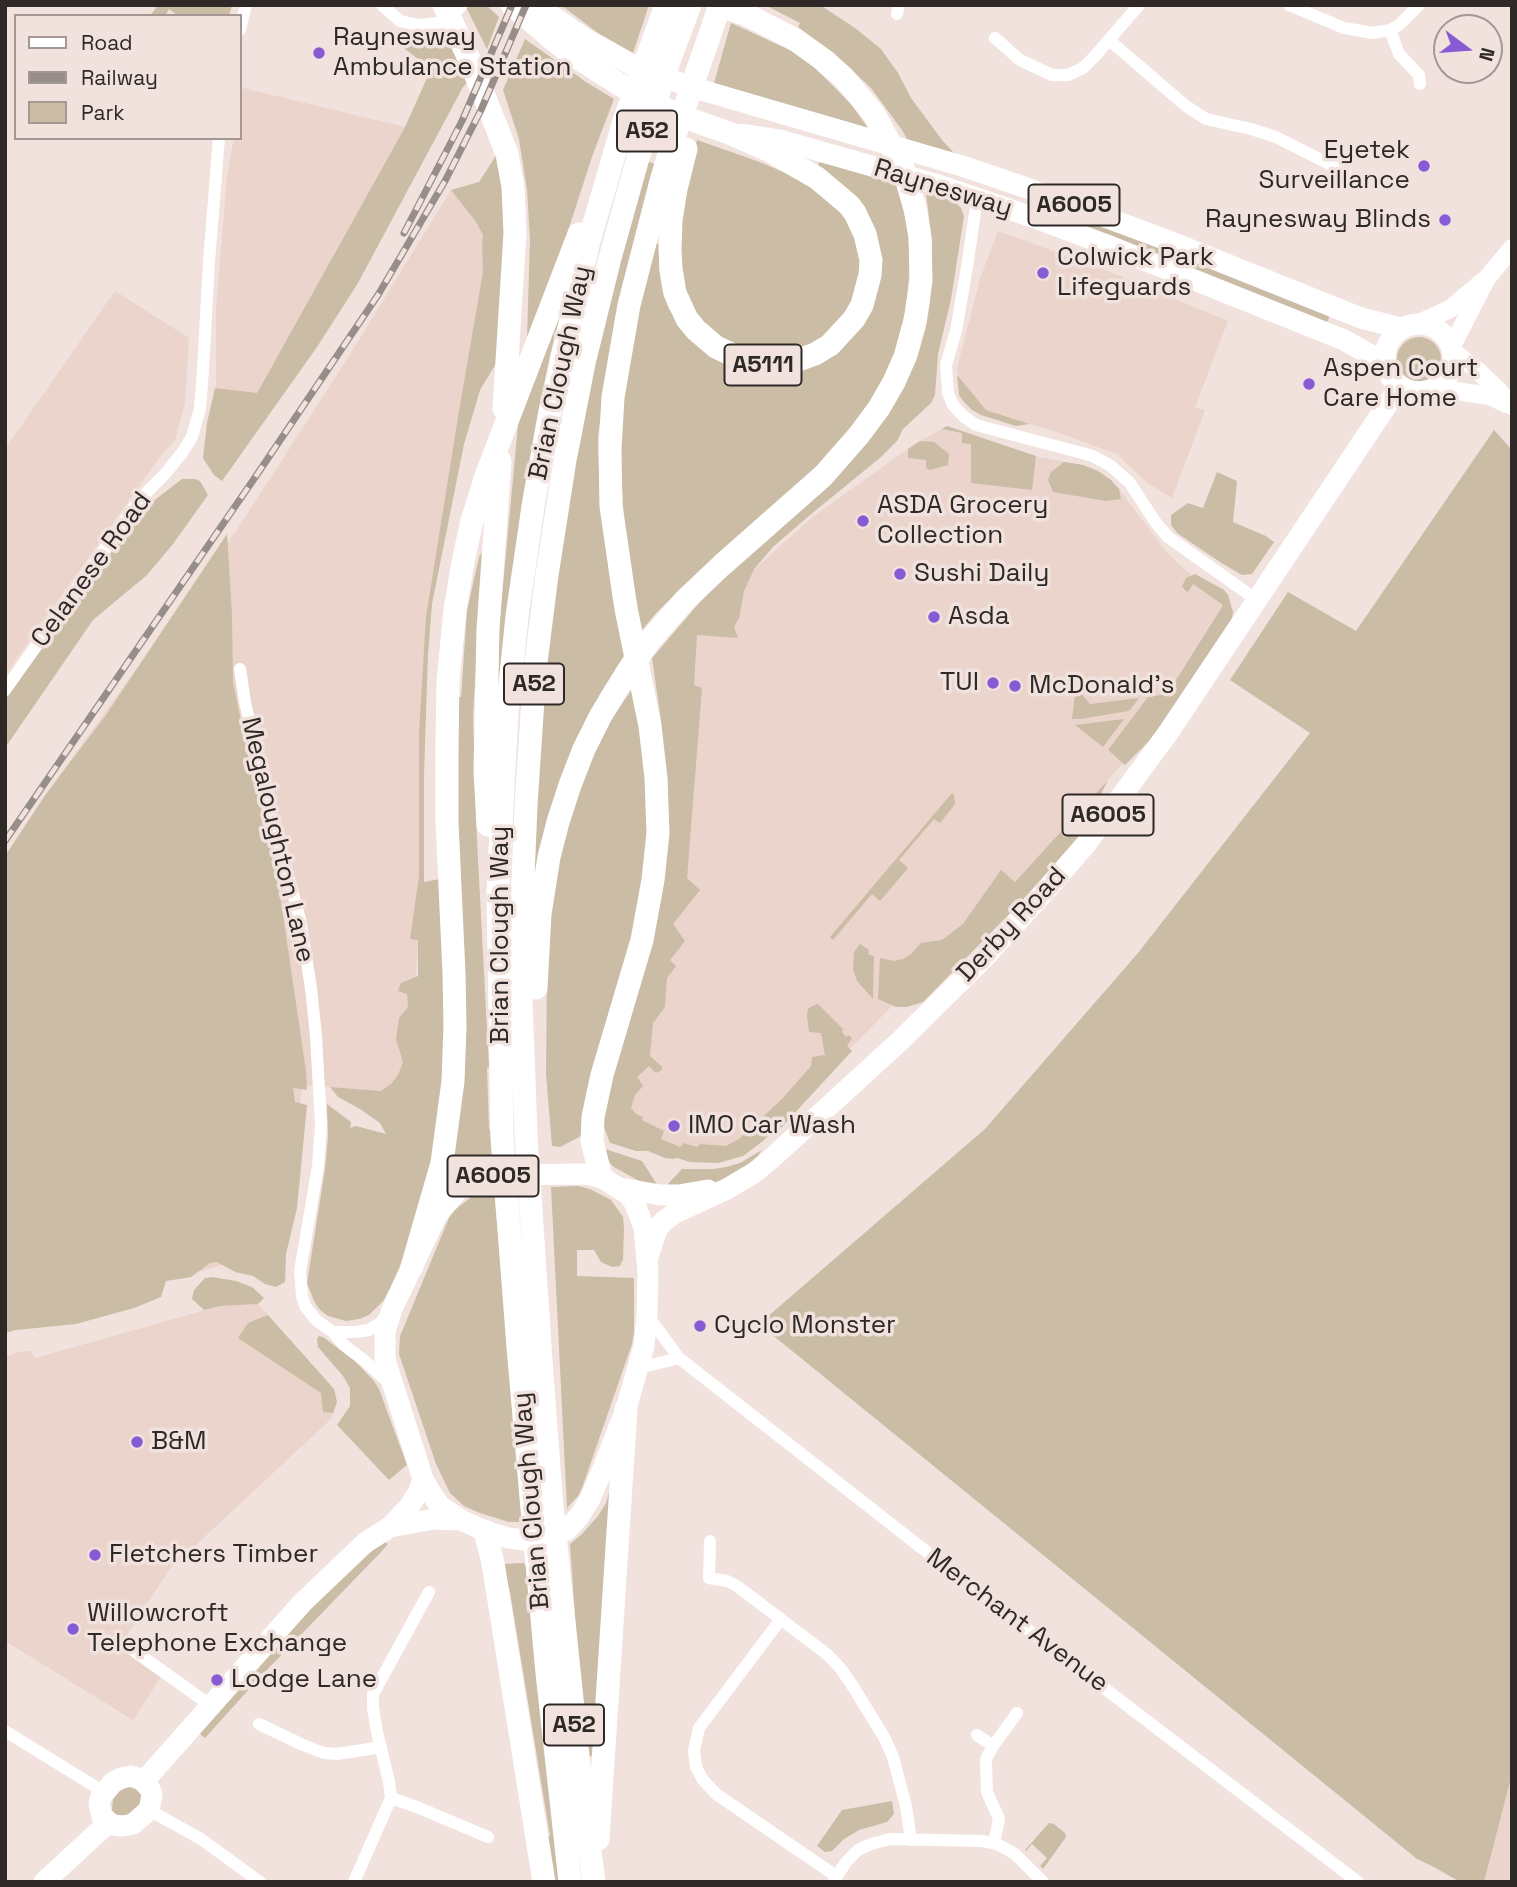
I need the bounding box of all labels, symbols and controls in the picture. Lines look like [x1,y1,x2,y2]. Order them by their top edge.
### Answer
legend [14,14,242,140]
north arrow [1433,14,1503,84]
place label: Raynesway Ambulance Station [333,22,572,84]
text: Road [81,29,133,56]
marker: Raynesway Ambulance Station [311,45,327,61]
text: N [1473,45,1501,64]
text: Railway [81,64,158,91]
text: Park [81,99,125,126]
road number: A52 [617,110,677,152]
place label: Eyetek Surveillance [1259,135,1410,196]
street label: Raynesway [870,153,1016,225]
marker: Eyetek Surveillance [1416,158,1432,174]
road number: A6005 [1028,184,1120,226]
place label: Raynesway Blinds [1205,204,1431,236]
marker: Raynesway Blinds [1437,212,1453,228]
place label: Colwick Park Lifeguards [1057,242,1214,304]
street label: Brian Clough Way [523,263,599,483]
marker: Colwick Park Lifeguards [1035,265,1051,281]
road number: A5111 [724,344,802,386]
place label: Aspen Court Care Home [1323,353,1478,414]
marker: Aspen Court Care Home [1301,376,1317,392]
street label: Celanese Road [25,486,159,654]
place label: ASDA Grocery Collection [877,490,1048,552]
marker: ASDA Grocery Collection [855,513,871,529]
place label: Sushi Daily [914,558,1049,590]
marker: Sushi Daily [892,566,908,582]
place label: Asda [948,601,1010,633]
marker: Asda [926,609,942,625]
road number: A52 [504,664,564,704]
place label: TUI [940,667,979,699]
place label: McDonald's [1029,670,1174,702]
marker: TUI [985,675,1001,691]
marker: McDonald's [1007,678,1023,694]
street label: Megaloughton Lane [234,714,320,966]
road number: A6005 [1062,794,1154,836]
street label: Brian Clough Way [485,826,517,1044]
street label: Derby Road [951,861,1073,989]
place label: IMO Car Wash [688,1110,856,1142]
marker: IMO Car Wash [666,1118,682,1134]
road number: A6005 [448,1156,538,1196]
place label: Cyclo Monster [714,1310,896,1342]
marker: Cyclo Monster [692,1318,708,1334]
street label: Brian Clough Way [507,1391,557,1611]
place label: B&M [151,1426,206,1458]
marker: B&M [129,1434,145,1450]
place label: Fletchers Timber [109,1539,318,1571]
street label: Merchant Avenue [920,1542,1114,1700]
marker: Fletchers Timber [87,1547,103,1563]
place label: Willowcroft Telephone Exchange [87,1598,347,1660]
marker: Willowcroft Telephone Exchange [65,1621,81,1637]
place label: Lodge Lane [231,1664,377,1696]
marker: Lodge Lane [209,1672,225,1688]
road number: A52 [544,1704,604,1745]

